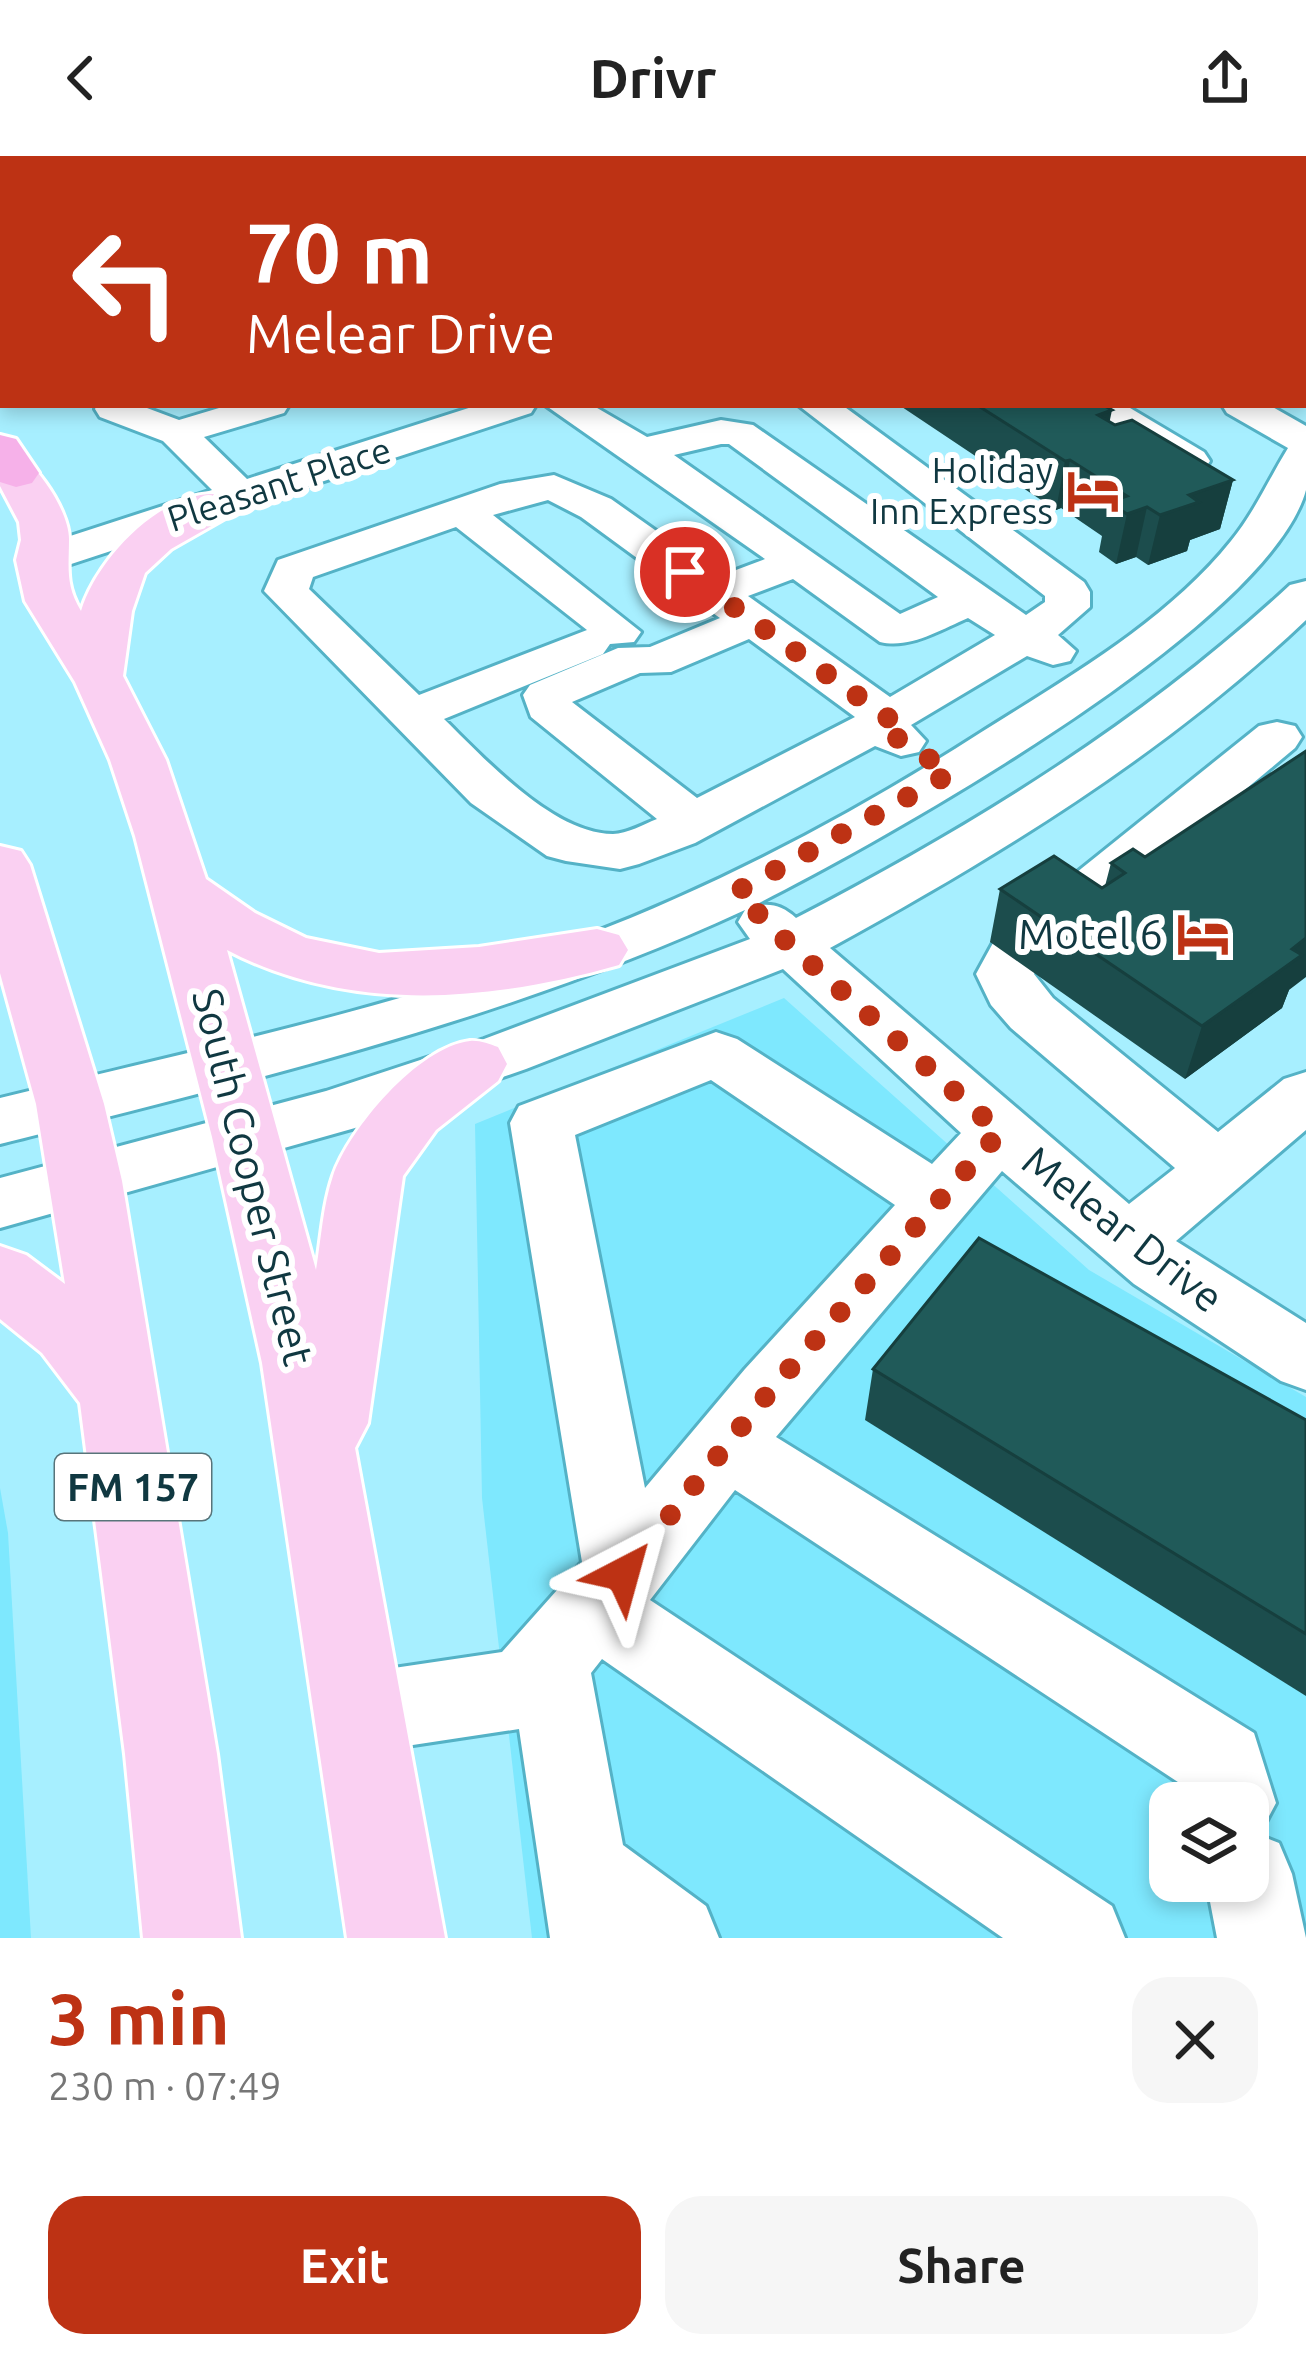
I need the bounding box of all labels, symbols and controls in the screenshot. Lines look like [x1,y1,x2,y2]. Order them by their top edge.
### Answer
icon: back [48,45,114,111]
icon: share [1192,45,1258,111]
text: Drivr [590,48,716,108]
icon: left [48,204,204,360]
text: 70 m [246,205,433,299]
text: Melear Drive [246,303,555,363]
street label: Pleasant Place [162,428,396,539]
place label: Holiday Inn Express [870,449,1053,531]
hotel icon: Holiday Inn Express [1064,462,1122,520]
pin [634,521,736,623]
icon: arrive [652,539,718,605]
hotel icon: Motel 6 [1174,905,1232,963]
place label: Motel 6 [1018,910,1163,957]
street label: South Cooper Street [184,984,323,1370]
street label: Melear Drive [1014,1136,1232,1321]
road number: FM 157 [55,1454,211,1520]
position arrow [560,1511,686,1637]
map controls [1149,1782,1269,1902]
button: layers [1149,1782,1269,1902]
button: close [1132,1977,1258,2103]
text: 3 min [48,1978,230,2059]
text: 230 m · 07:49 [48,2064,282,2107]
button: Exit [48,2196,641,2334]
button: Share [665,2196,1258,2334]

